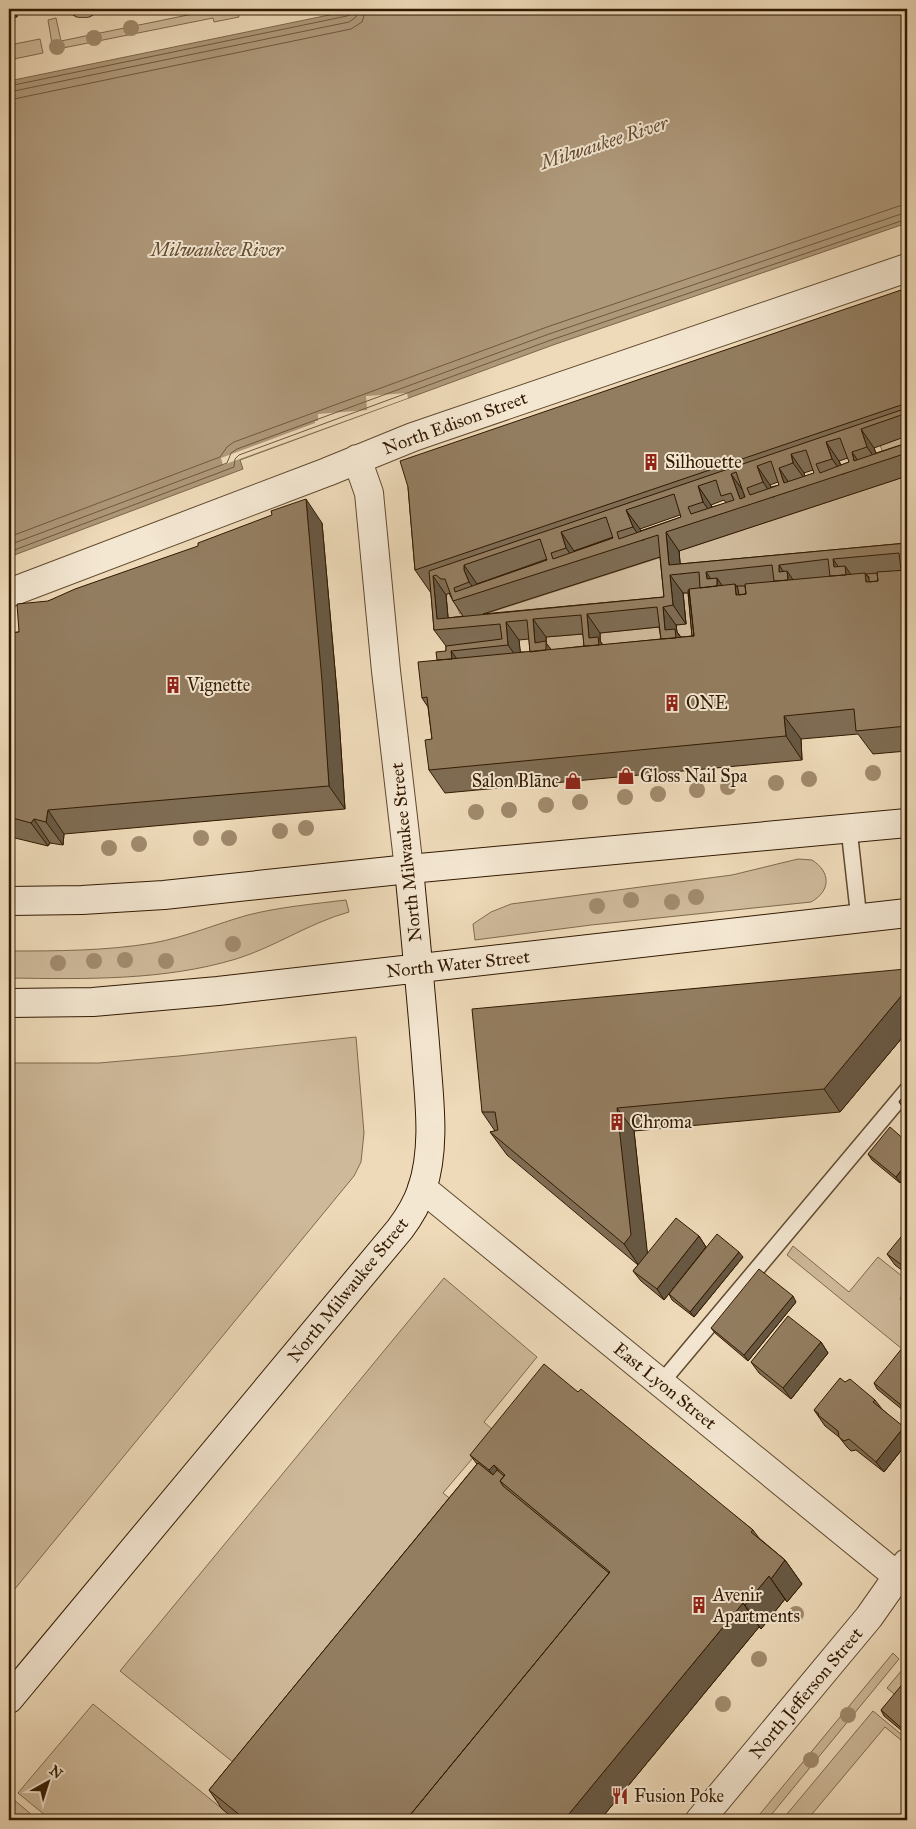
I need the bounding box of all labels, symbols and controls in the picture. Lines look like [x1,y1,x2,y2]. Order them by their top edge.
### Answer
water label: Milwaukee River [536,111,672,175]
water label: Milwaukee River [149,238,284,261]
street label: North Edison Street [380,386,531,459]
place label: Silhouette [665,451,742,473]
building icon: Silhouette [641,452,661,472]
place label: Vignette [186,674,250,697]
building icon: Vignette [163,675,183,695]
place label: ONE [686,692,728,714]
building icon: ONE [662,693,682,713]
street label: North Milwaukee Street [386,761,426,943]
place label: Gloss Nail Spa [640,765,748,787]
shop icon: Gloss Nail Spa [616,766,636,786]
place label: Salon Blānc [472,770,559,792]
shop icon: Salon Blānc [563,771,583,791]
street label: North Water Street [385,945,531,982]
place label: Chroma [631,1111,692,1133]
building icon: Chroma [607,1112,627,1132]
street label: North Milwaukee Street [283,1213,414,1367]
street label: East Lyon Street [609,1338,721,1435]
place label: Avenir Apartments [712,1584,800,1627]
building icon: Avenir Apartments [689,1595,709,1615]
street label: North Jefferson Street [745,1622,869,1764]
north arrow [22,1756,72,1806]
text: N [46,1762,66,1783]
place label: Fusion Poke [634,1785,724,1807]
restaurant icon: Fusion Poke [610,1786,630,1806]

